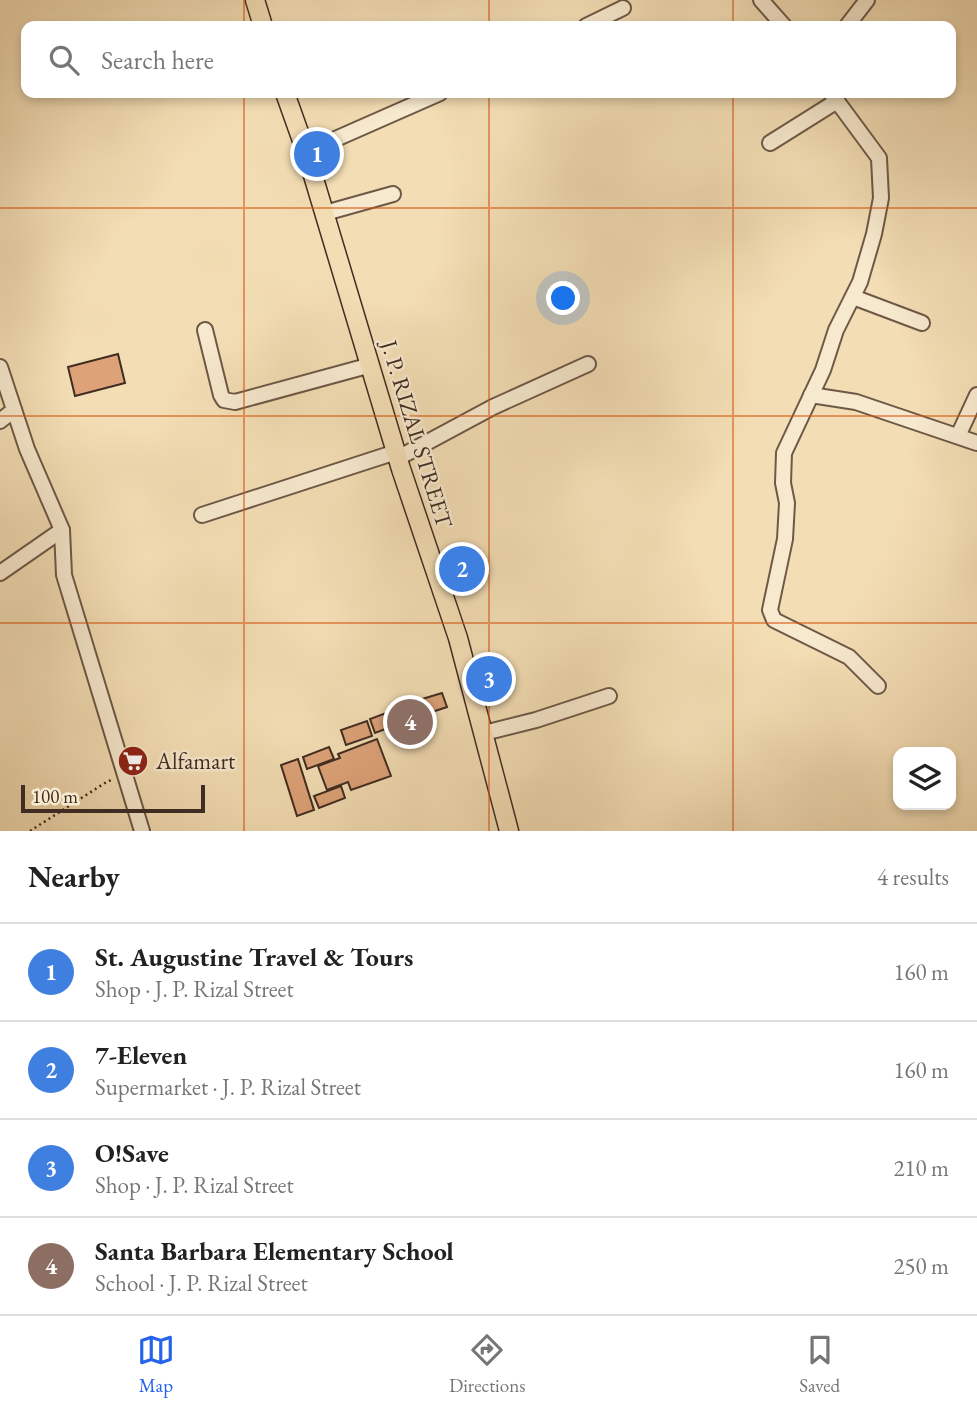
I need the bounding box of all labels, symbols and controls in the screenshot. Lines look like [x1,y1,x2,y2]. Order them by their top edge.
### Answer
search box [21,21,956,98]
icon: search [45,41,83,79]
text: Search here [101,43,214,77]
pin: 1 [294,128,340,180]
your location [546,281,580,315]
street label: J. P. RIZAL STREET [374,335,460,532]
pin: 2 [439,543,485,595]
pin: 3 [466,653,512,705]
pin: 4 [387,696,433,748]
supermarket icon: Alfamart [116,744,150,778]
place label: Alfamart [155,746,236,776]
map controls [893,747,956,810]
button: layers [893,747,956,810]
scale bar [21,782,205,814]
text: 100 m [32,784,78,809]
text: Nearby [28,857,120,896]
text: 4 results [877,862,949,892]
text: St. Augustine Travel & Tours [95,940,413,974]
text: 1 [45,957,57,987]
text: 160 m [893,957,949,987]
text: Shop · J. P. Rizal Street [95,974,294,1004]
text: 7-Eleven [95,1038,187,1072]
text: 2 [45,1055,57,1085]
text: 160 m [893,1055,949,1085]
text: Supermarket · J. P. Rizal Street [95,1072,361,1102]
text: O!Save [95,1136,169,1170]
text: 3 [45,1153,57,1183]
text: 210 m [893,1153,949,1183]
text: Shop · J. P. Rizal Street [95,1170,294,1200]
text: Santa Barbara Elementary School [95,1234,454,1268]
text: 4 [45,1251,57,1281]
text: 250 m [893,1251,949,1281]
text: School · J. P. Rizal Street [95,1268,308,1298]
tab: Map [137,1331,175,1398]
tab: Directions [449,1331,525,1398]
tab: Saved [799,1331,840,1398]

